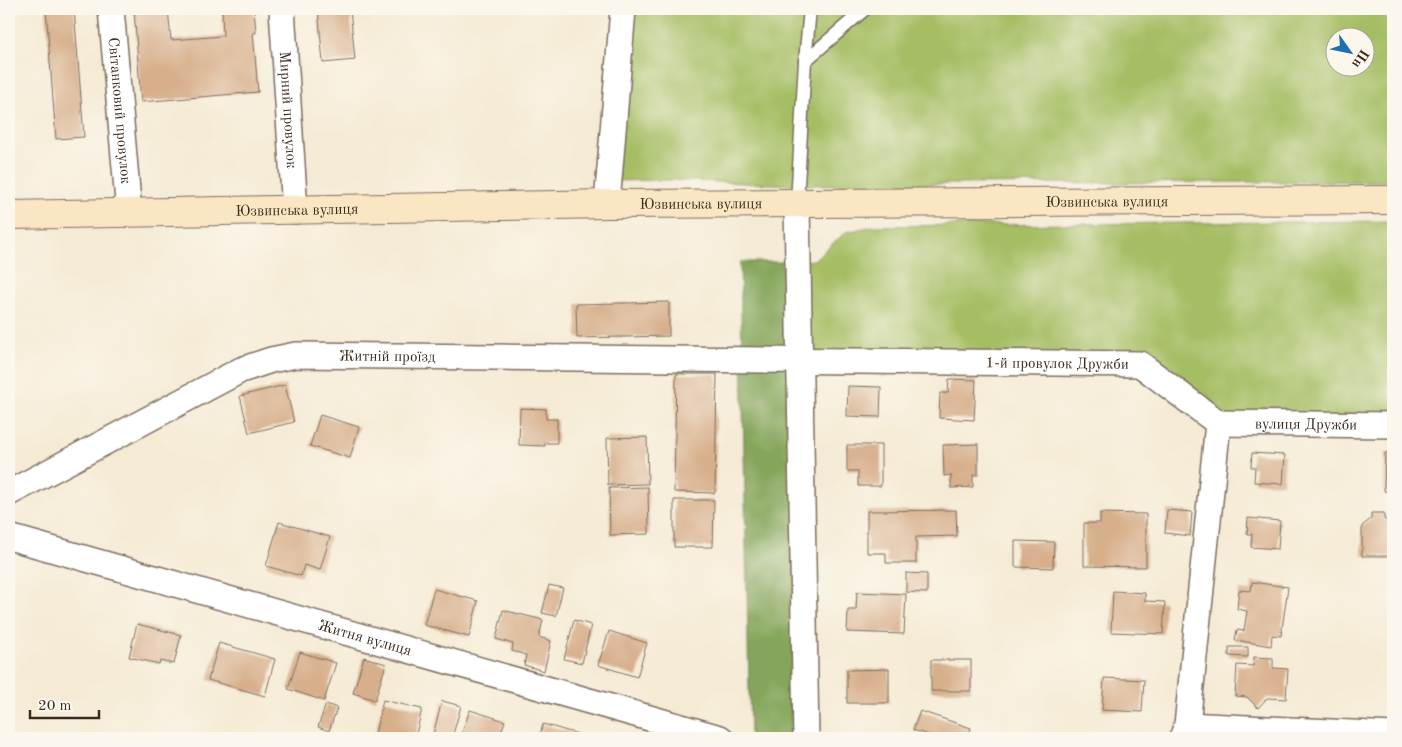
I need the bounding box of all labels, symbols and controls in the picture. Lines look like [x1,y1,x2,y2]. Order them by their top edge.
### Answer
north arrow [1324,28,1374,78]
street label: Світанковий провулок [105,37,132,185]
text: Пн [1349,47,1371,70]
street label: Мирний провулок [276,51,298,169]
street label: Юзвинська вулиця [1045,195,1169,211]
street label: Юзвинська вулиця [639,197,763,213]
street label: Юзвинська вулиця [235,203,359,220]
street label: Житній проїзд [339,349,436,365]
street label: 1-й провулок Дружби [985,356,1129,373]
street label: вулиця Дружби [1255,417,1357,434]
street label: Житня вулиця [316,619,413,660]
scale bar [30,687,99,719]
text: 20 m [38,699,72,714]

